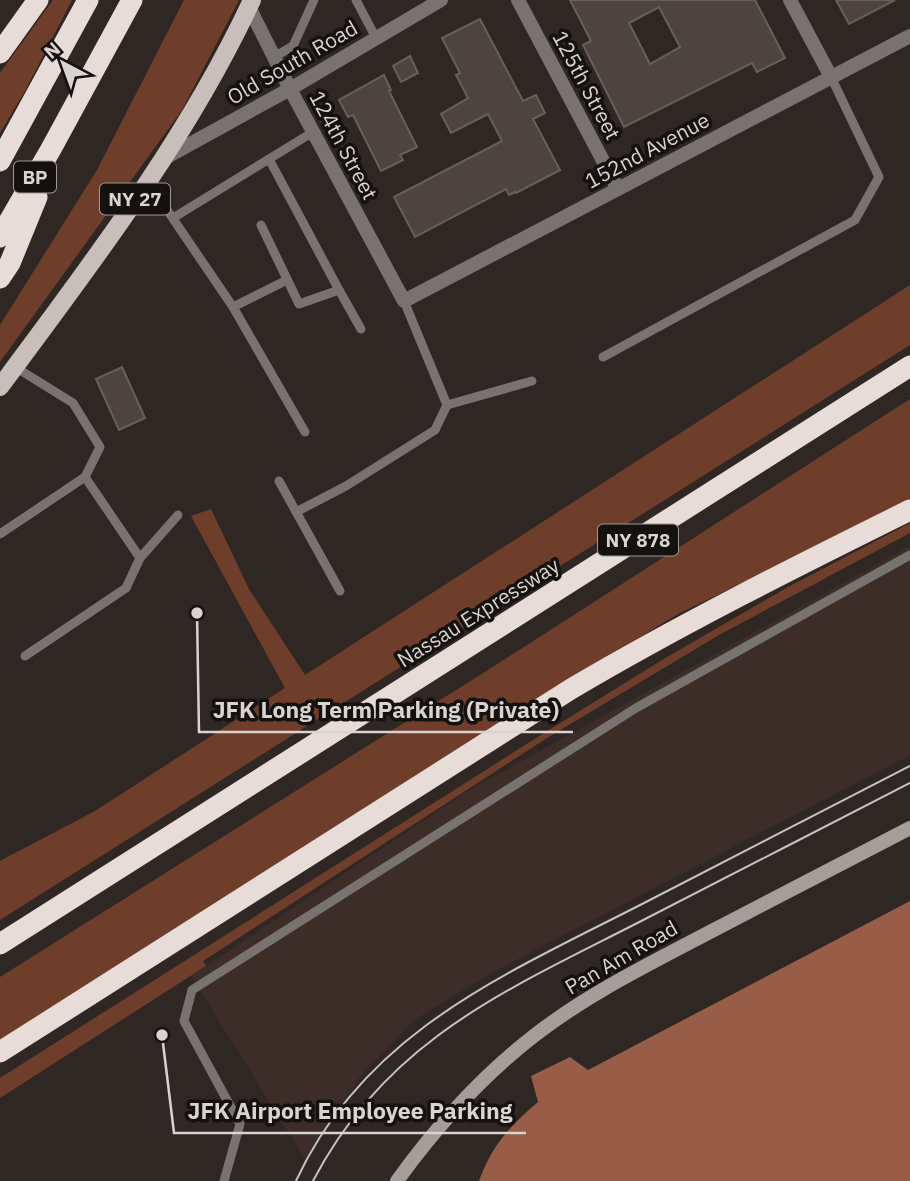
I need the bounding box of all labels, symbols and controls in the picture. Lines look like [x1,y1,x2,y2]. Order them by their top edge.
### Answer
street label: Old South Road [222,13,362,111]
street label: 125th Street [547,26,627,144]
north arrow [28,28,98,98]
text: N [39,37,65,64]
street label: 124th Street [304,86,384,204]
street label: 152nd Avenue [580,105,714,195]
road number: BP [14,162,56,192]
road number: NY 27 [100,183,170,214]
road number: NY 878 [598,524,678,555]
street label: Nassau Expressway [392,550,565,673]
callout: JFK Long Term Parking (Private) [199,688,573,732]
text: JFK Long Term Parking (Private) [213,694,559,724]
street label: Pan Am Road [560,913,682,1001]
callout: JFK Airport Employee Parking [174,1089,526,1133]
text: JFK Airport Employee Parking [188,1095,513,1125]

